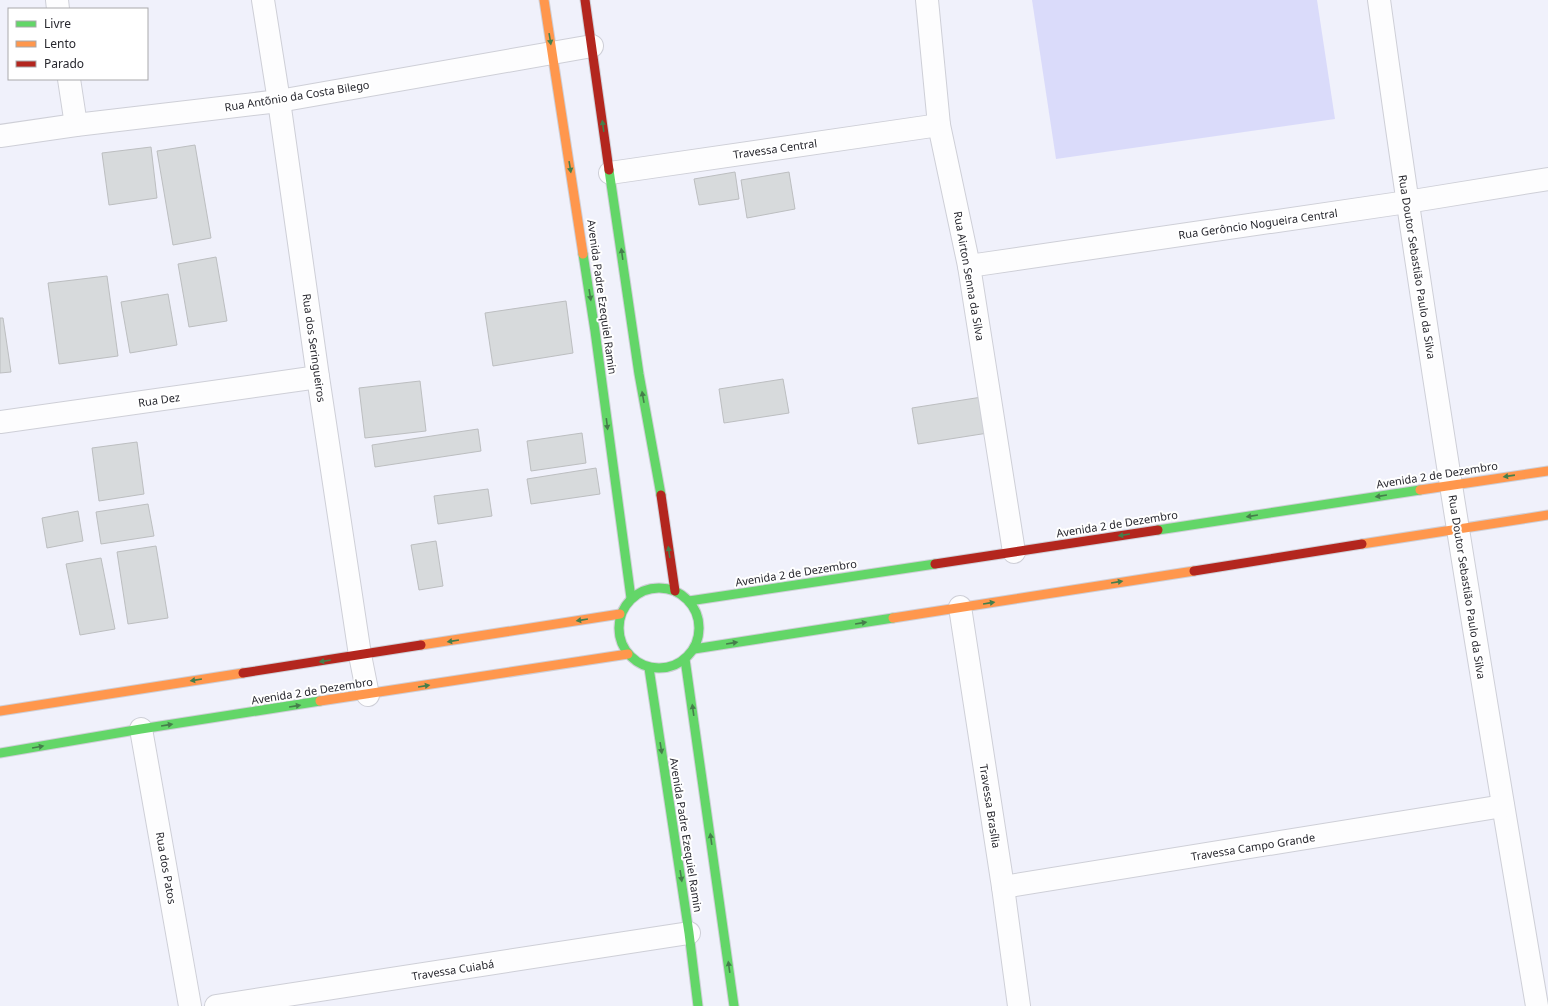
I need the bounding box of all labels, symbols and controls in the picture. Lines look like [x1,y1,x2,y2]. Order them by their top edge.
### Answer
legend [8,8,148,80]
text: Livre [44,15,71,32]
one-way arrow [547,32,553,45]
text: Lento [44,35,76,52]
text: Parado [44,55,84,72]
street label: Rua Antõnio da Costa Bilego [223,77,371,114]
one-way arrow [600,120,606,132]
street label: Travessa Central [732,135,818,162]
one-way arrow [567,161,573,173]
street label: Rua Doutor Sebastião Paulo da Silva [1396,174,1439,360]
street label: Rua Gerôncio Nogueira Central [1177,205,1338,242]
street label: Rua Airton Senna da Silva [951,210,988,342]
street label: Avenida Padre Ezequiel Ramin [584,219,621,375]
one-way arrow [619,248,625,260]
one-way arrow [587,289,593,302]
street label: Rua dos Seringueiros [299,293,330,403]
street label: Rua Dez [137,389,181,410]
one-way arrow [640,391,646,403]
one-way arrow [604,418,611,430]
street label: Avenida 2 de Dezembro [1375,457,1499,492]
one-way arrow [1503,473,1515,479]
one-way arrow [1375,493,1387,499]
street label: Rua Doutor Sebastião Paulo da Silva [1446,494,1489,680]
street label: Avenida 2 de Dezembro [1055,506,1179,541]
one-way arrow [1246,513,1258,519]
one-way arrow [1118,532,1130,538]
one-way arrow [666,546,672,558]
street label: Avenida 2 de Dezembro [734,555,858,590]
one-way arrow [1111,579,1123,585]
one-way arrow [983,599,995,605]
one-way arrow [576,617,588,623]
one-way arrow [854,620,867,626]
one-way arrow [447,638,459,644]
one-way arrow [726,640,738,646]
one-way arrow [319,658,331,664]
street label: Avenida 2 de Dezembro [250,673,374,708]
one-way arrow [190,677,202,683]
one-way arrow [418,683,430,689]
one-way arrow [289,703,301,709]
one-way arrow [690,704,696,716]
one-way arrow [161,722,173,728]
one-way arrow [658,742,664,754]
one-way arrow [32,743,45,749]
street label: Avenida Padre Ezequiel Ramin [667,757,706,913]
street label: Travessa Brasília [976,763,1005,849]
street label: Travessa Campo Grande [1190,829,1316,864]
street label: Rua dos Patos [153,831,180,905]
one-way arrow [708,833,714,845]
one-way arrow [678,870,684,882]
street label: Travessa Cuiabá [411,956,495,983]
one-way arrow [726,961,732,973]

